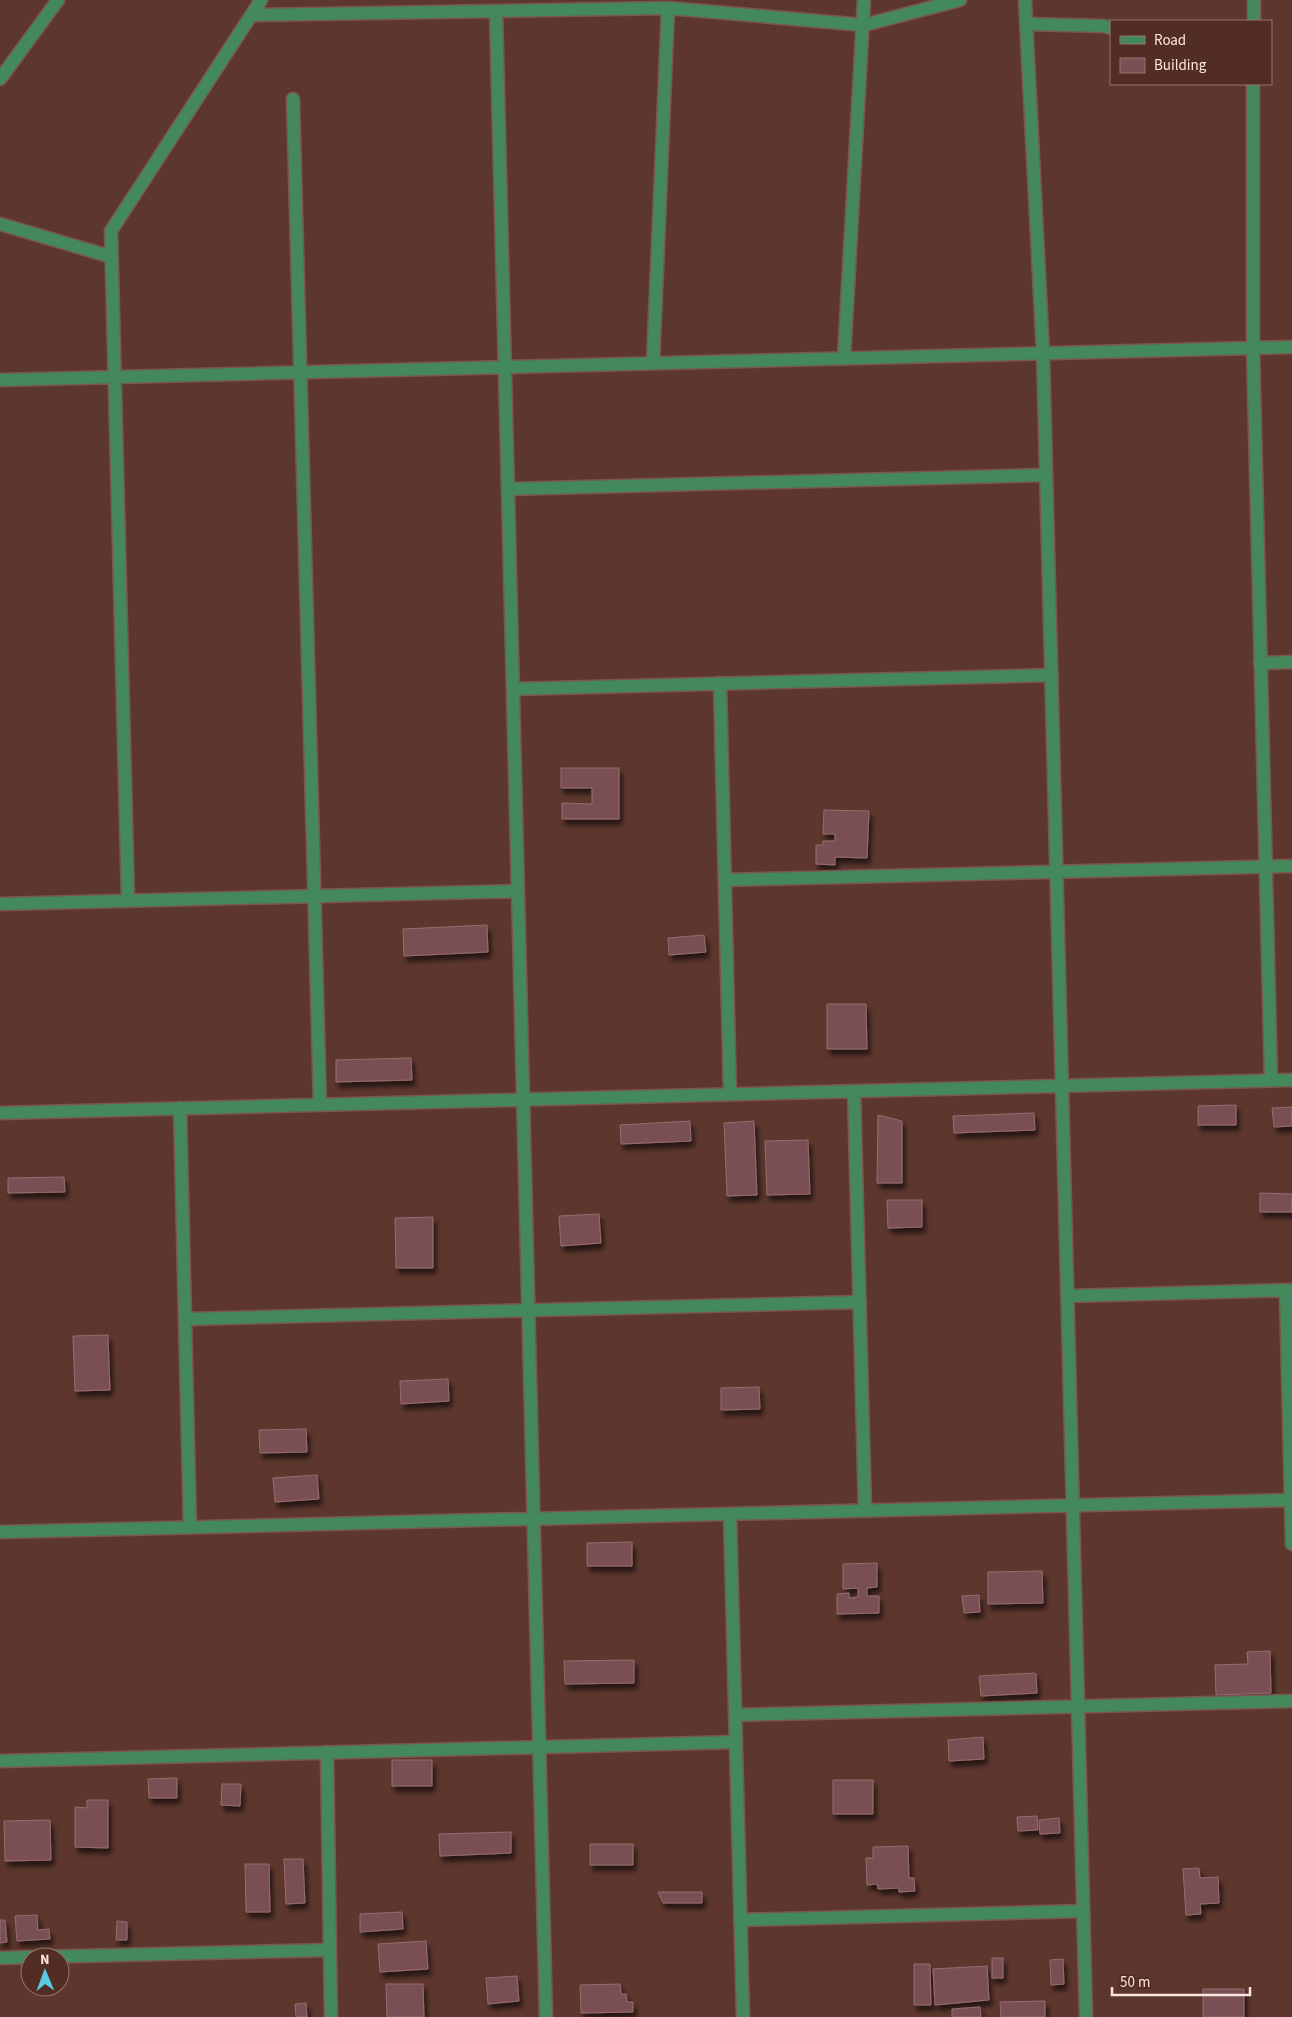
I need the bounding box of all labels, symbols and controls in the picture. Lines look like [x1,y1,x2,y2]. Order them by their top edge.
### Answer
legend [1110,20,1272,85]
text: Road [1154,30,1186,51]
text: Building [1154,55,1207,76]
north arrow [20,1947,70,1997]
text: N [40,1950,50,1970]
scale bar [1112,1964,1250,1996]
text: 50 m [1120,1972,1150,1993]

